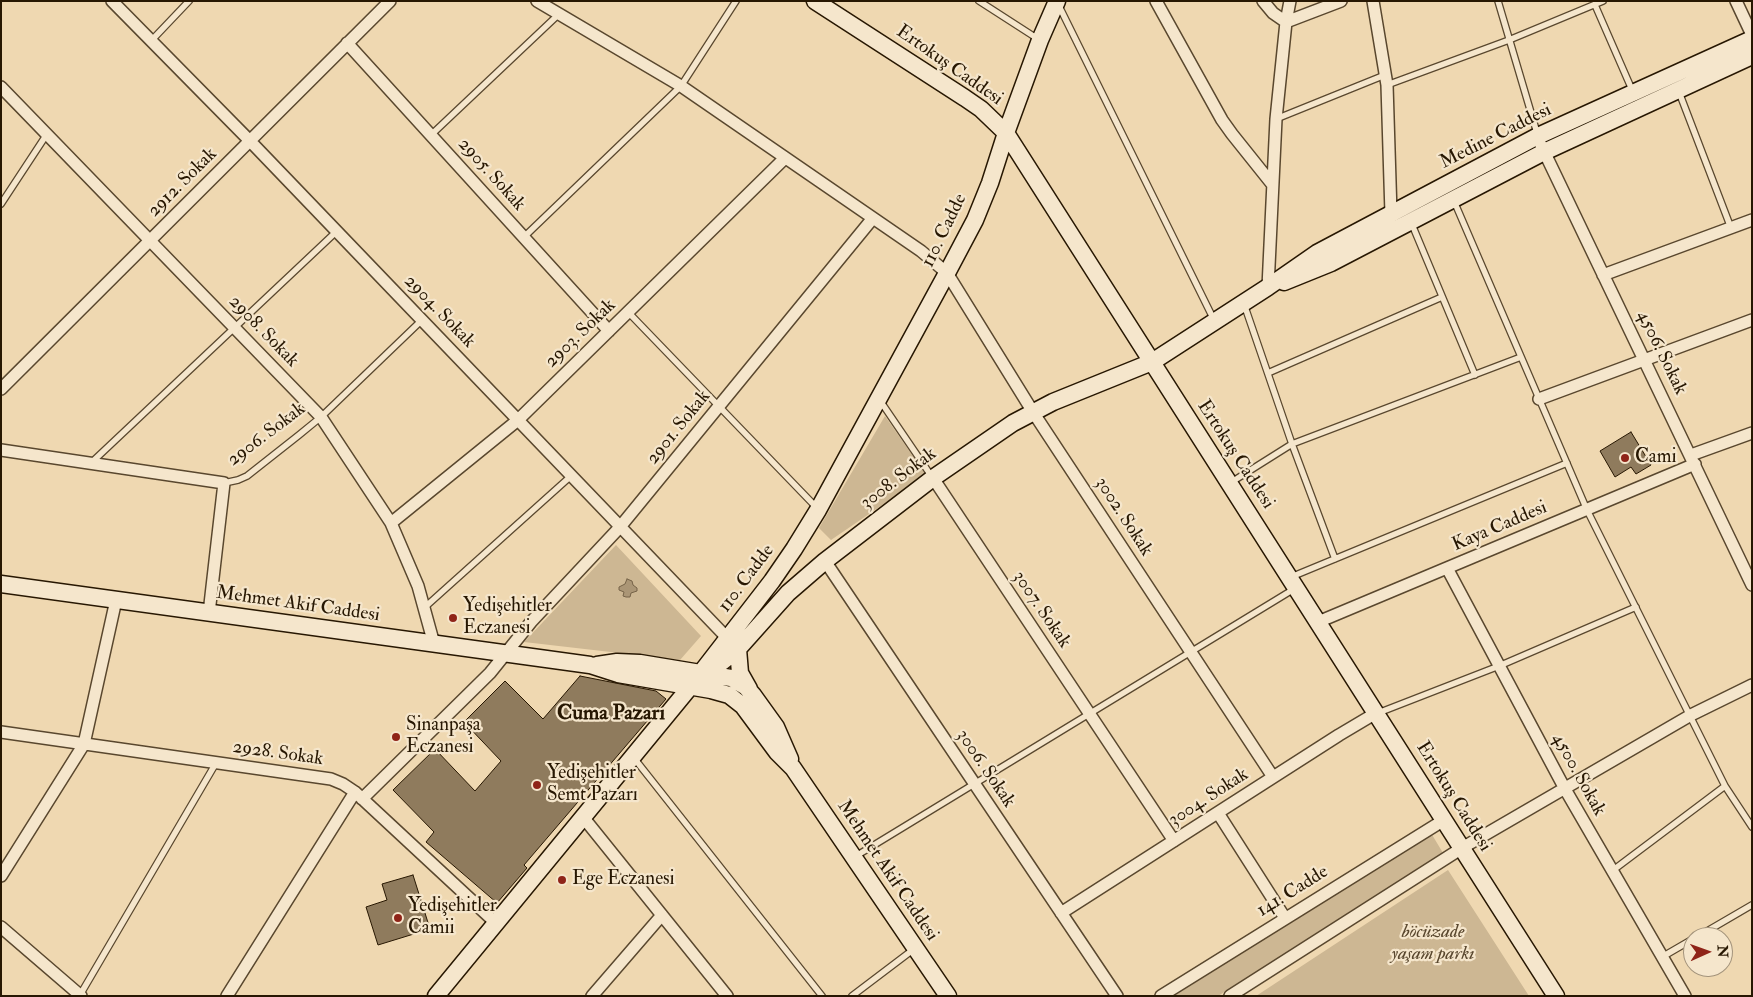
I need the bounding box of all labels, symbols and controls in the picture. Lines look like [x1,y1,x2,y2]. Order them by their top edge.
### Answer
street label: Ertokuş Caddesi [891,21,1007,111]
street label: Medine Caddesi [1436,99,1556,175]
street label: 2905. Sokak [452,134,530,216]
street label: 2912. Sokak [144,144,222,222]
street label: 110. Cadde [917,190,973,272]
street label: 2904. Sokak [399,271,479,353]
street label: 2908. Sokak [223,291,303,373]
street label: 2903. Sokak [541,295,621,373]
street label: 4506. Sokak [1631,307,1691,399]
street label: 2901. Sokak [642,386,716,470]
street label: Ertokuş Caddesi [1191,396,1279,514]
street label: 2906. Sokak [223,398,311,472]
street label: 3008. Sokak [857,443,941,515]
place label: Cami [1635,447,1676,469]
marker: Cami [1619,452,1631,464]
street label: 3002. Sokak [1089,473,1157,561]
street label: Kaya Caddesi [1449,497,1551,557]
street label: 110. Cadde [714,541,780,617]
street label: 3007. Sokak [1007,567,1075,653]
street label: Mehmet Akif Caddesi [215,582,381,628]
place label: Yedişehitler Eczanesi [463,596,552,640]
marker: Yedişehitler Eczanesi [447,612,459,624]
district label: Cuma Pazarı [557,701,665,727]
place label: Sinanpaşa Eczanesi [406,715,481,759]
street label: 3006. Sokak [951,726,1019,812]
street label: 4500. Sokak [1546,730,1610,820]
marker: Sinanpaşa Eczanesi [390,731,402,743]
street label: 2928. Sokak [231,736,325,772]
street label: Ertokuş Caddesi [1410,738,1496,856]
place label: Yedişehitler Semt Pazarı [547,763,638,807]
street label: 3004. Sokak [1165,764,1253,832]
marker: Yedişehitler Semt Pazarı [531,779,543,791]
street label: Mehmet Akif Caddesi [831,796,943,946]
street label: 141. Cadde [1253,861,1333,923]
place label: Ege Eczanesi [572,869,675,891]
marker: Ege Eczanesi [556,874,568,886]
place label: Yedişehitler Camii [408,896,497,940]
marker: Yedişehitler Camii [392,912,404,924]
park label: böcüzade yaşam parkı [1392,922,1474,966]
north arrow [1683,927,1733,977]
text: N [1714,945,1731,958]

